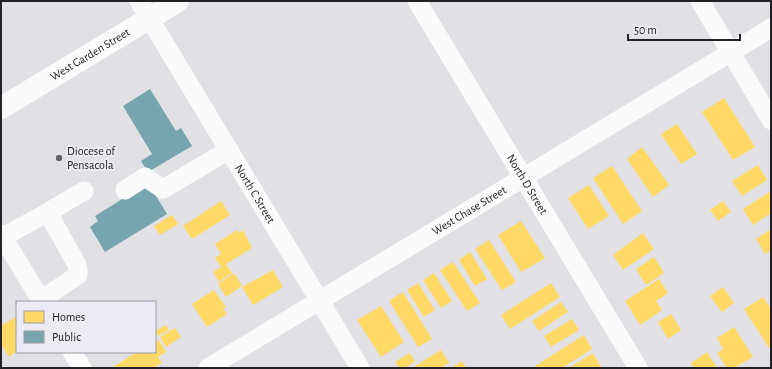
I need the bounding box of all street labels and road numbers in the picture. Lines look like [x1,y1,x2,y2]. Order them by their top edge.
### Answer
street label: West Garden Street [48,26,132,83]
street label: North D Street [505,152,550,217]
street label: North C Street [233,162,277,225]
street label: West Chase Street [430,183,508,237]

